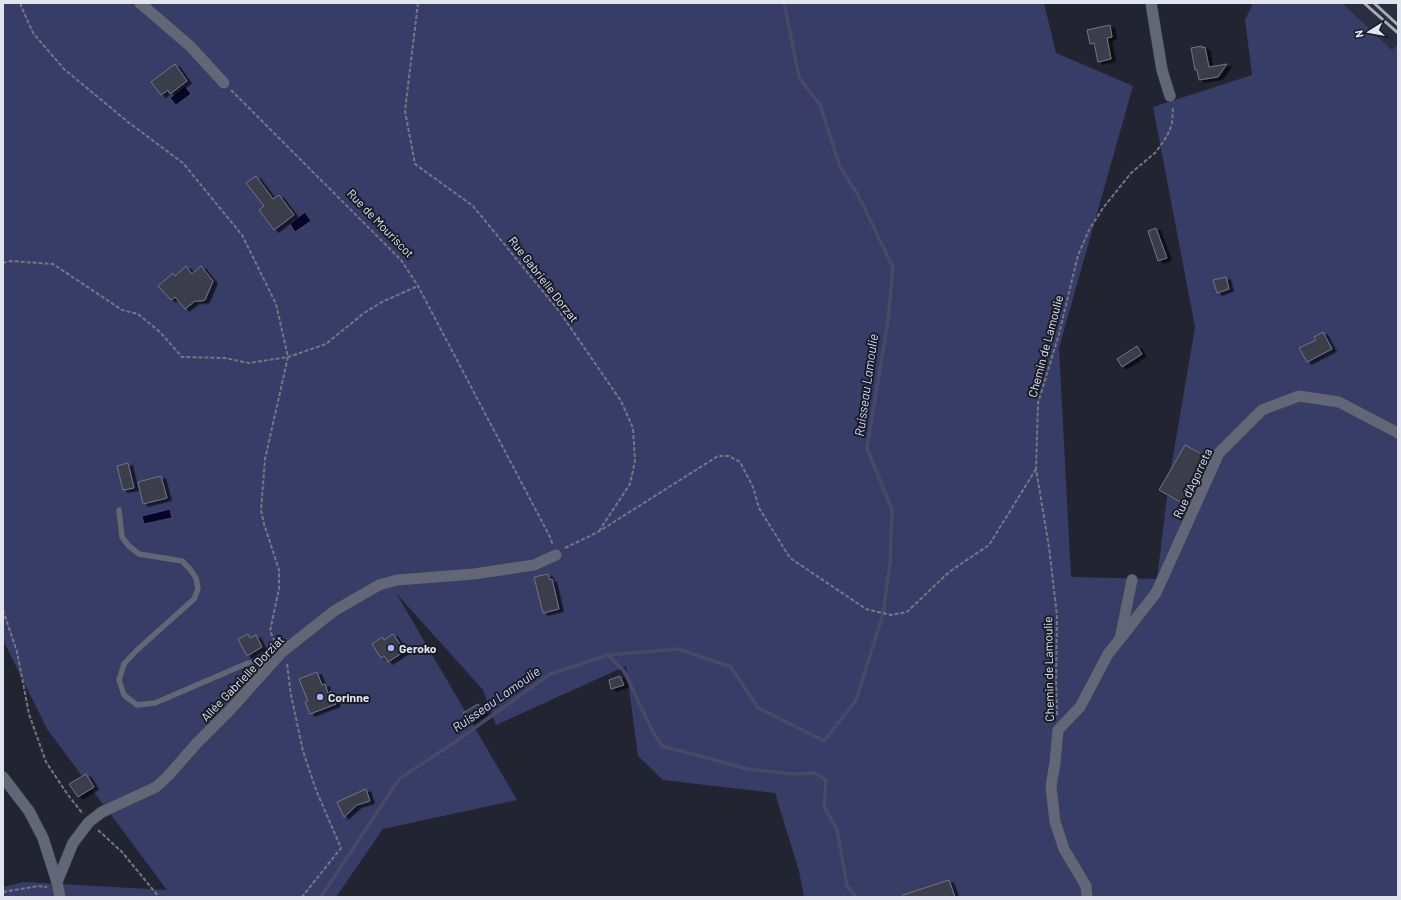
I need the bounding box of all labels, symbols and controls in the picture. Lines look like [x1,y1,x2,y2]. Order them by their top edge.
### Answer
north arrow [1349,12,1389,52]
text: N [1352,29,1366,39]
street label: Rue de Mouriscot [345,186,417,260]
street label: Rue Gabrielle Dorzat [506,233,582,325]
street label: Chemin de Lamoulie [1025,293,1065,399]
water label: Ruisseau Lamoulie [851,332,881,437]
street label: Rue d'Agorreta [1170,446,1214,520]
street label: Chemin de Lamoulie [1040,616,1056,722]
street label: Allée Gabrielle Dorziat [198,632,286,724]
place label: Geroko [399,641,437,655]
marker: Geroko [386,643,396,653]
water label: Ruisseau Lamoulie [449,663,543,735]
place label: Corinne [328,690,370,704]
marker: Corinne [315,692,325,702]

